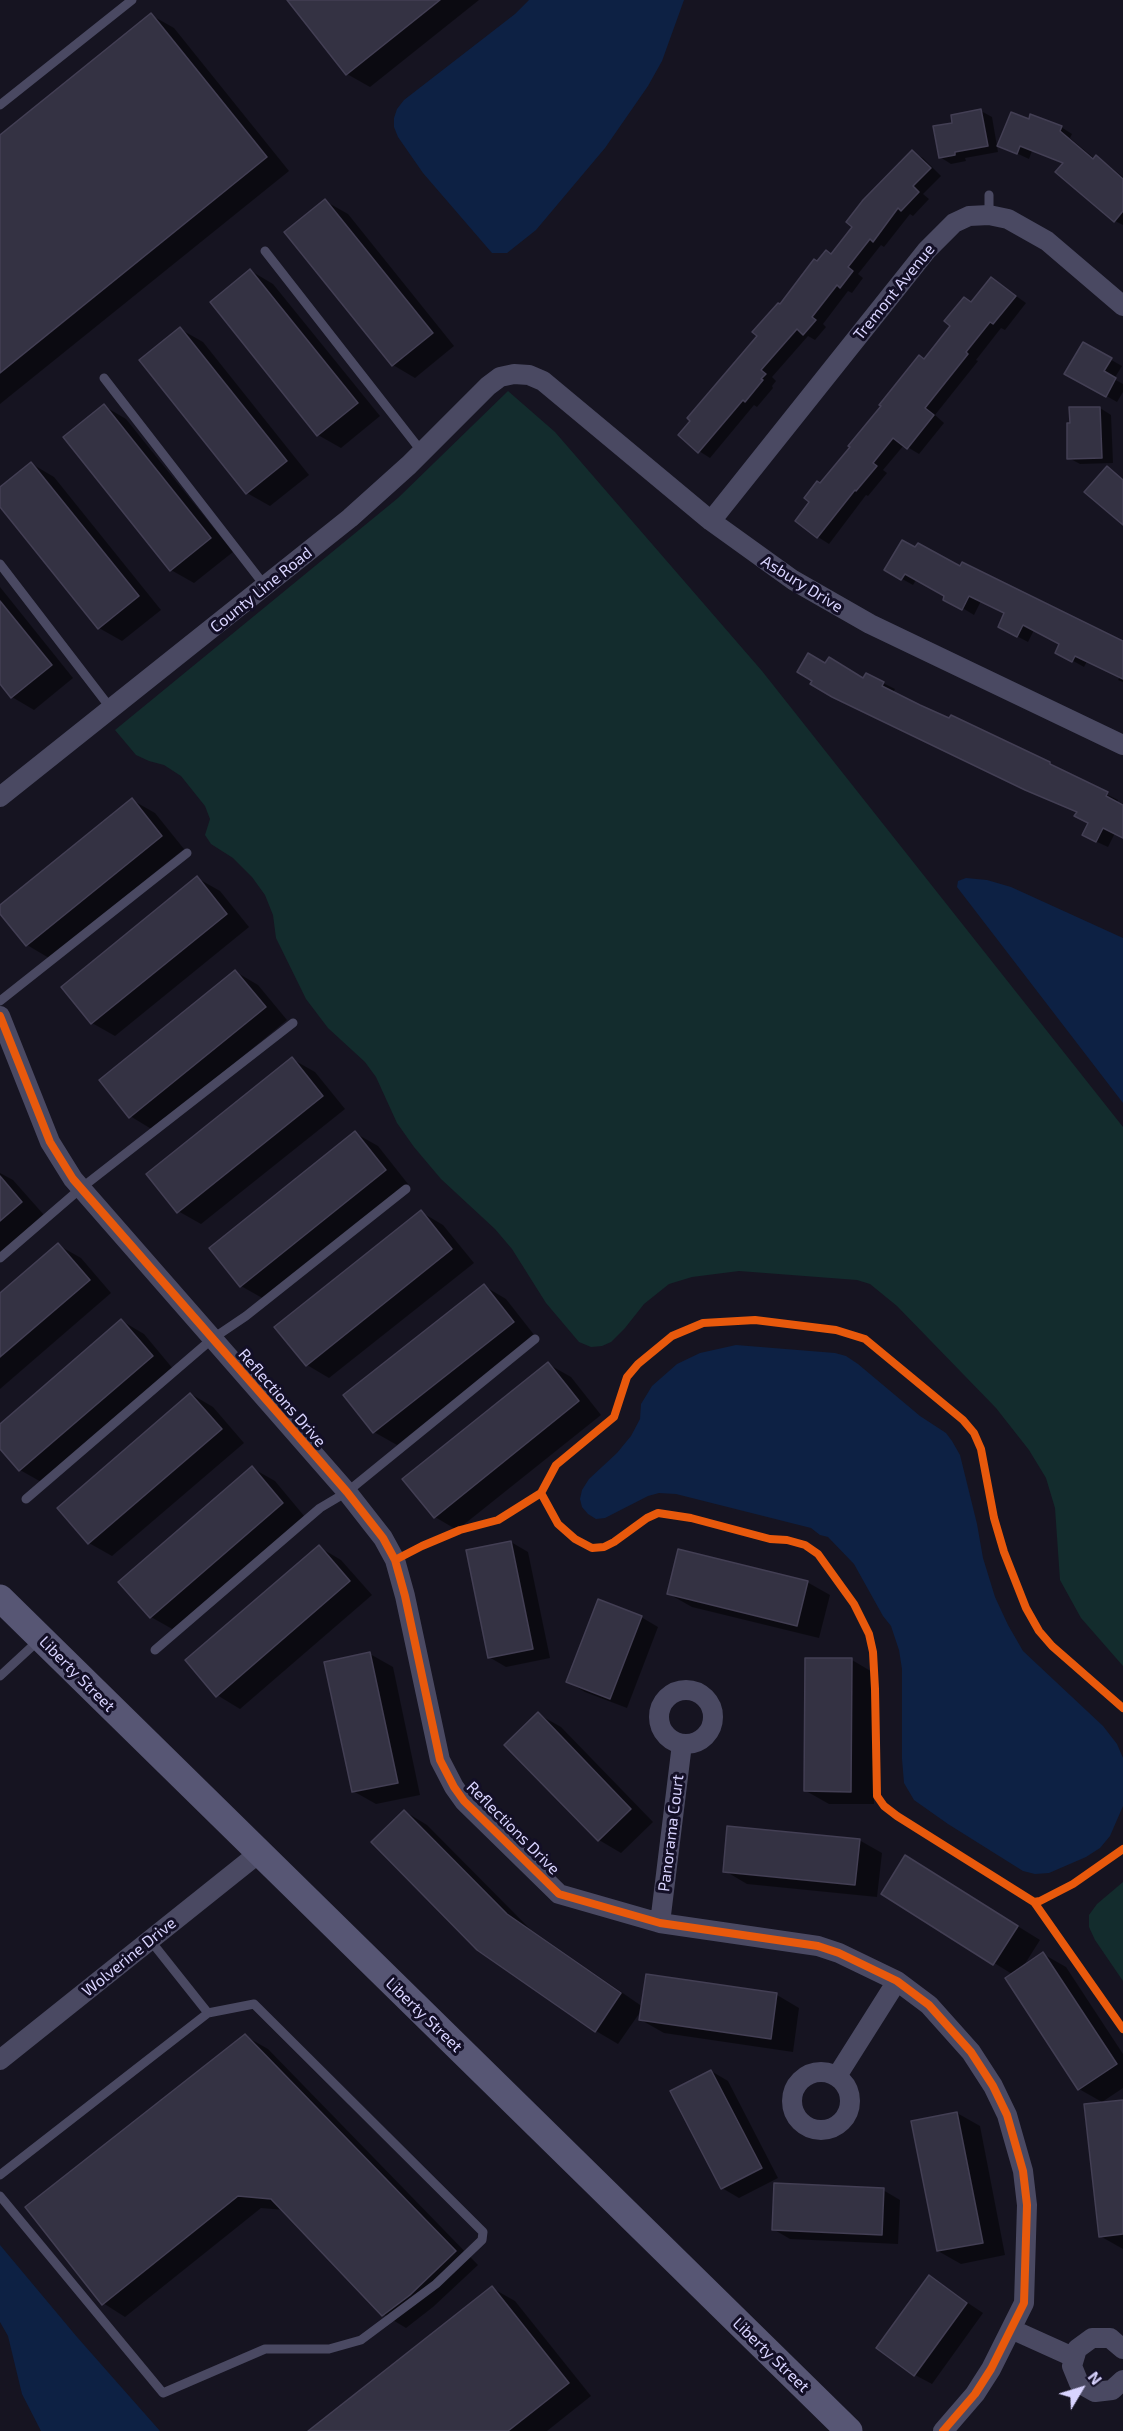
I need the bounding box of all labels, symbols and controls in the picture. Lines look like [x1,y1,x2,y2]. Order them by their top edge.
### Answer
street label: Tremont Avenue [849,240,939,344]
street label: County Line Road [206,543,316,637]
street label: Asbury Drive [758,551,846,617]
street label: Reflections Drive [234,1345,330,1451]
street label: Liberty Street [35,1632,119,1716]
street label: Panorama Court [654,1773,688,1893]
street label: Reflections Drive [463,1778,563,1878]
street label: Wolverine Drive [78,1913,180,2001]
street label: Liberty Street [382,1974,466,2056]
street label: Liberty Street [729,2314,813,2396]
north arrow [1051,2359,1111,2419]
text: N [1085,2367,1107,2388]

